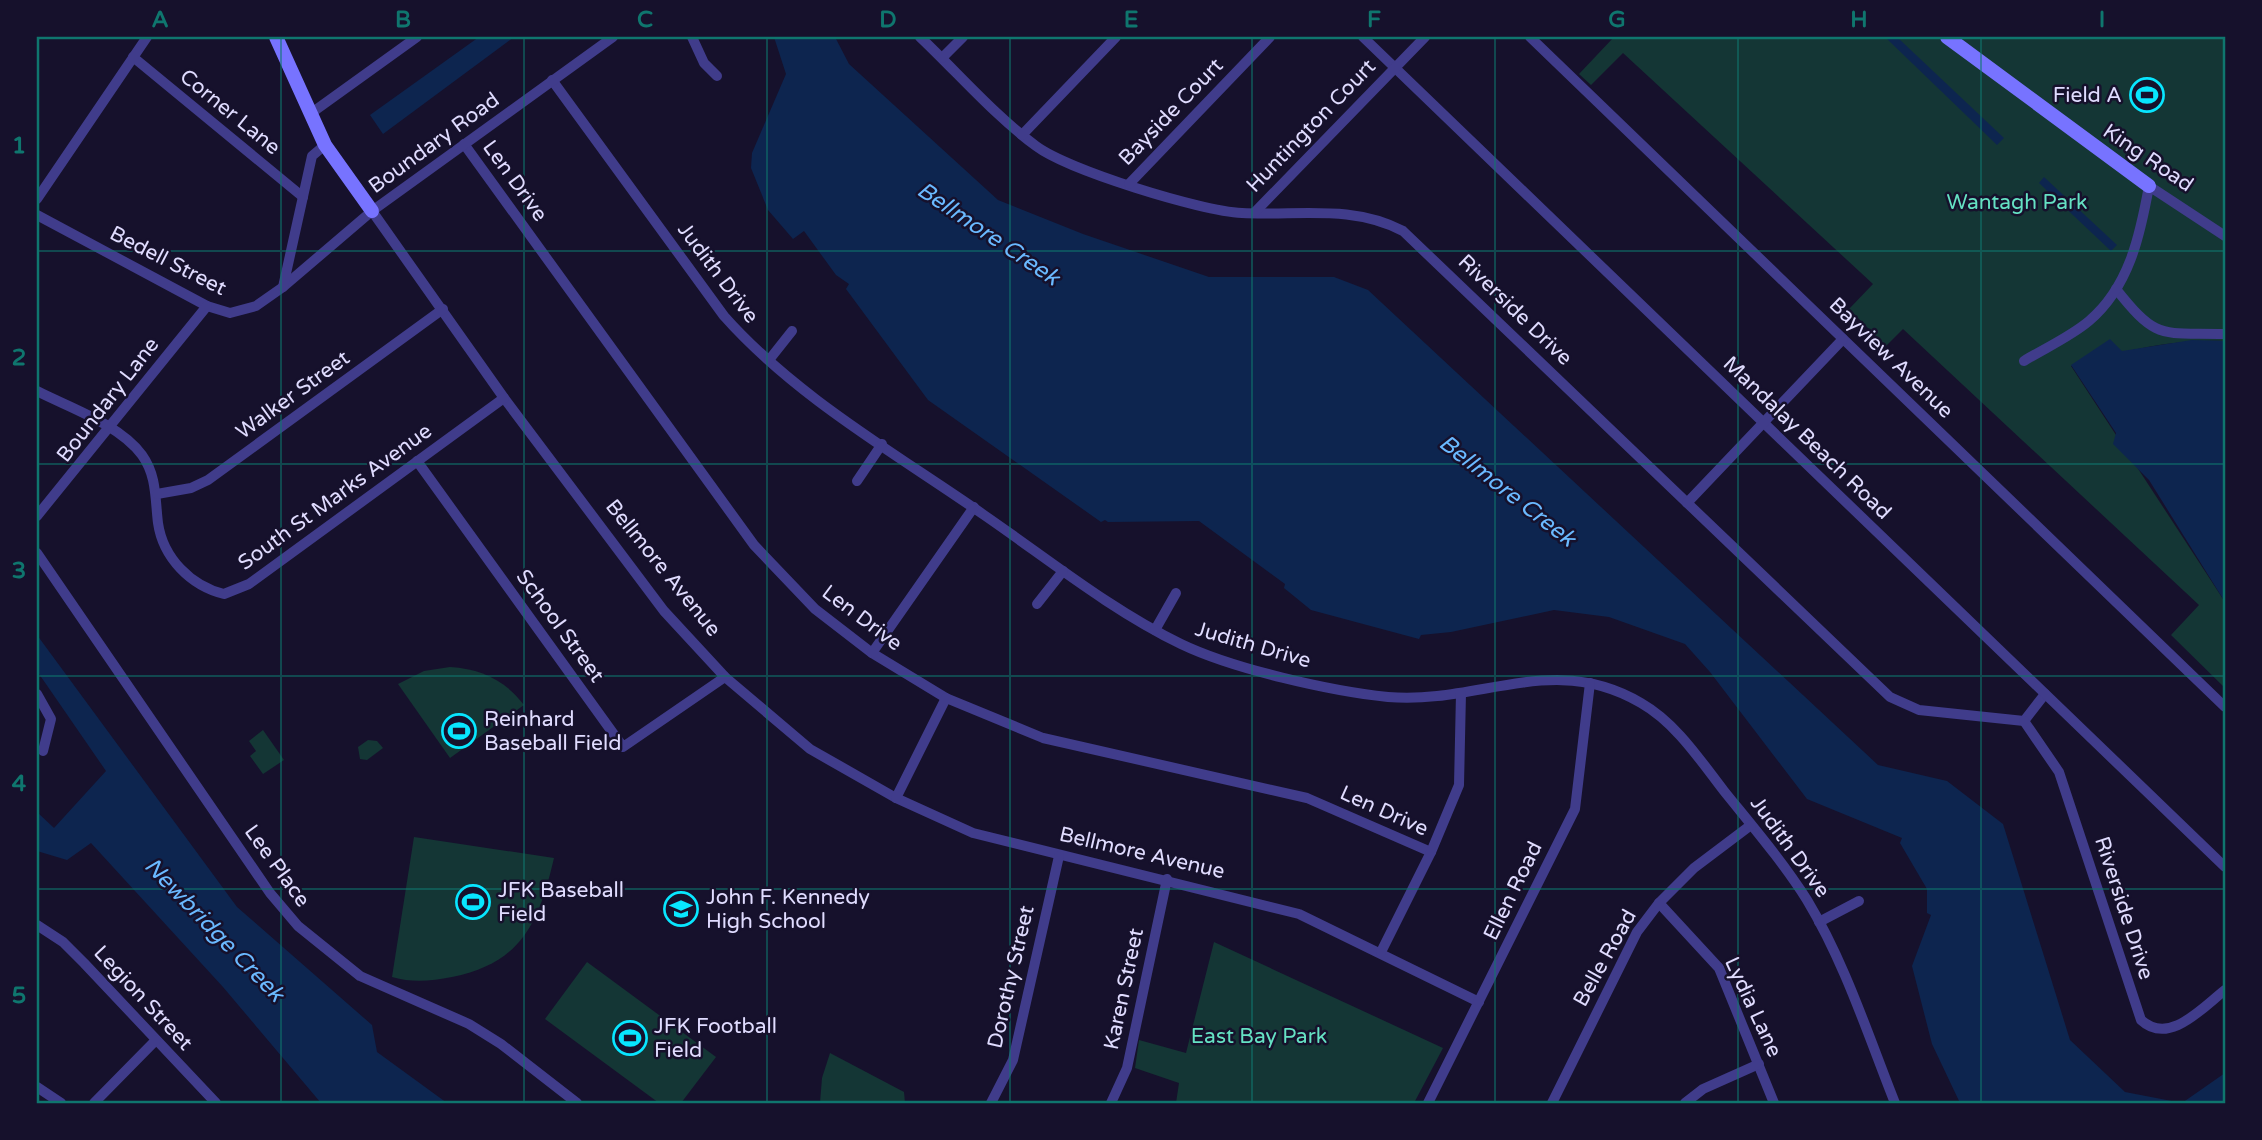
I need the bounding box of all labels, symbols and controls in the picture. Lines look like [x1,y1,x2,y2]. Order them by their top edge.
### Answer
text: A [151,6,169,34]
text: B [395,6,411,34]
text: C [637,6,653,34]
text: D [879,6,897,34]
text: E [1124,6,1138,34]
text: F [1367,6,1381,34]
text: G [1608,6,1626,34]
text: H [1850,6,1868,34]
text: I [2099,6,2105,34]
street label: Bayside Court [1114,53,1228,171]
street label: Huntington Court [1241,54,1381,198]
street label: Corner Lane [175,64,285,160]
sports icon: Field A [2128,76,2166,114]
place label: Field A [2053,83,2122,108]
street label: Boundary Road [364,87,504,199]
street label: King Road [2098,119,2198,197]
text: 1 [12,132,26,160]
street label: Len Drive [477,136,553,226]
water label: Bellmore Creek [911,176,1066,293]
park label: Wantagh Park [1947,190,2087,215]
street label: Judith Drive [672,218,764,328]
street label: Bedell Street [106,221,230,301]
street label: Riverside Drive [1453,249,1577,371]
street label: Bayview Avenue [1824,292,1958,424]
street label: Boundary Lane [52,333,164,467]
text: 2 [12,344,26,372]
street label: Walker Street [231,345,355,445]
street label: Mandalay Beach Road [1718,351,1896,525]
street label: South St Marks Avenue [233,418,437,576]
water label: Bellmore Creek [1433,429,1582,554]
street label: Bellmore Avenue [600,494,726,642]
text: 3 [12,557,26,585]
street label: School Street [511,565,609,687]
street label: Len Drive [817,580,907,656]
street label: Judith Drive [1192,617,1314,673]
place label: Reinhard Baseball Field [484,707,621,756]
sports icon: Reinhard Baseball Field [440,712,478,750]
text: 4 [12,770,27,798]
street label: Len Drive [1336,780,1432,842]
street label: Judith Drive [1745,791,1835,903]
street label: Lee Place [239,820,315,912]
street label: Bellmore Avenue [1057,822,1227,884]
street label: Riverside Drive [2089,833,2159,983]
street label: Ellen Road [1478,838,1548,944]
water label: Newbridge Creek [138,852,291,1009]
place label: JFK Baseball Field [498,878,624,927]
sports icon: JFK Baseball Field [454,883,492,921]
place label: John F. Kennedy High School [706,885,870,934]
school or university icon: John F. Kennedy High School [662,890,700,928]
street label: Dorothy Street [982,903,1040,1051]
street label: Belle Road [1568,905,1642,1011]
street label: Karen Street [1099,926,1149,1052]
street label: Legion Street [88,941,198,1055]
street label: Lydia Lane [1719,953,1787,1061]
text: 5 [12,982,26,1010]
place label: JFK Football Field [654,1014,777,1063]
sports icon: JFK Football Field [611,1019,649,1057]
park label: East Bay Park [1191,1024,1327,1049]

